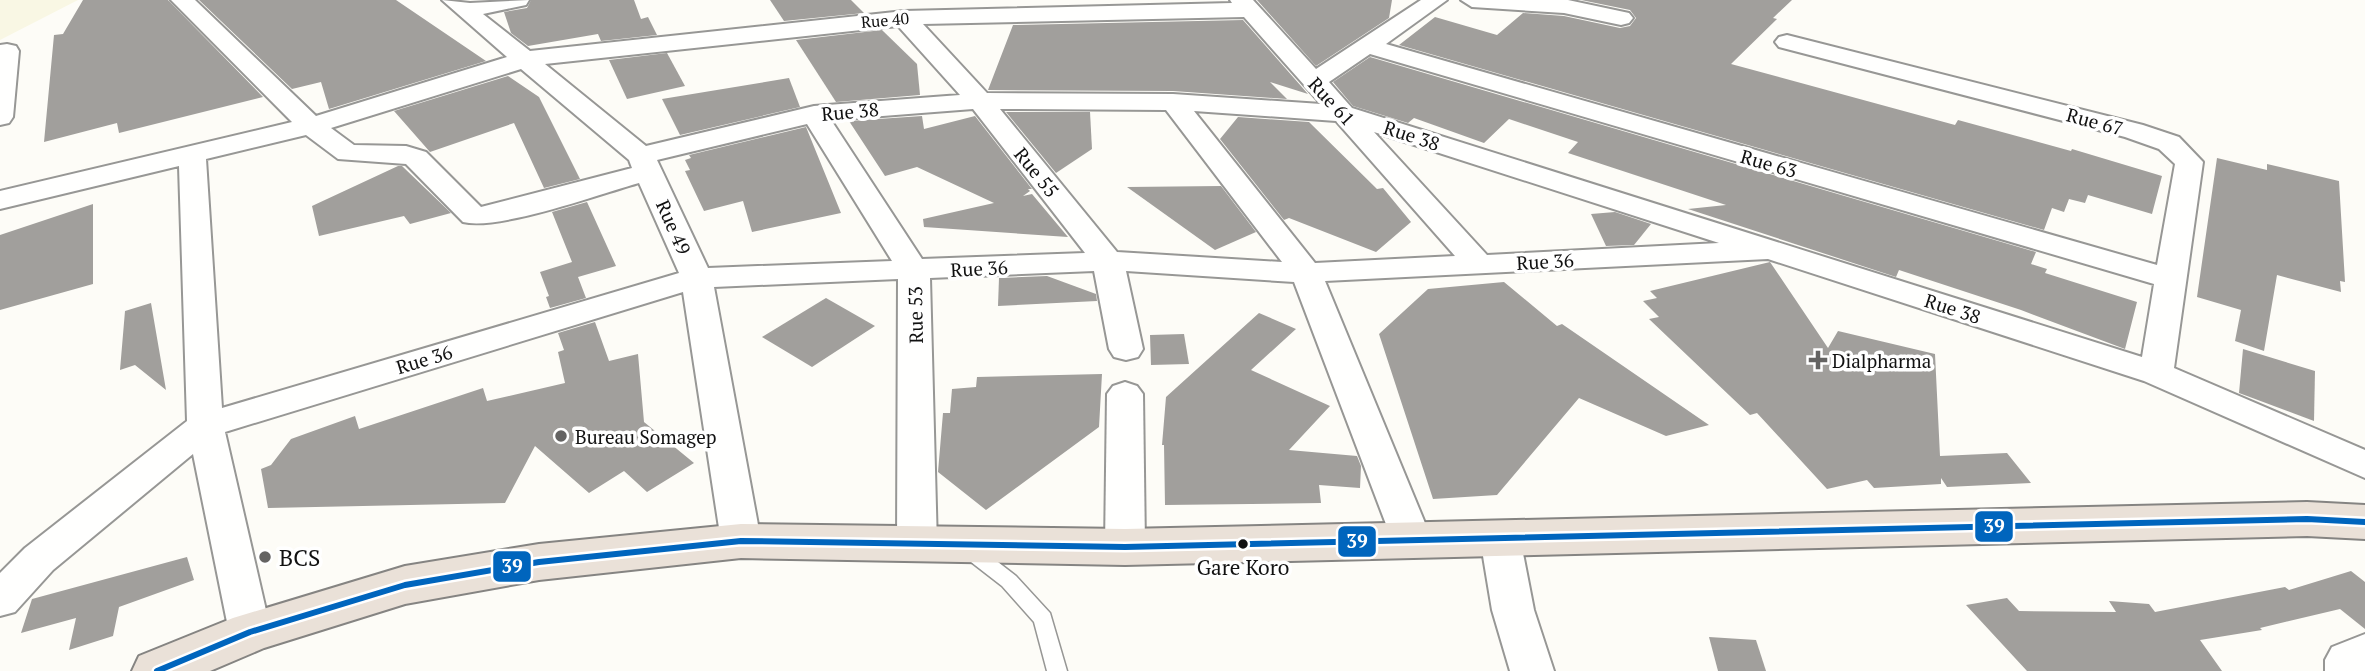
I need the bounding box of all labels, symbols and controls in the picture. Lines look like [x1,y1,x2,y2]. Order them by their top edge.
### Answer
street label: Rue 40 [860,7,910,33]
street label: Rue 61 [1303,71,1361,131]
street label: Rue 38 [820,96,880,126]
street label: Rue 67 [2064,101,2126,141]
street label: Rue 38 [1381,114,1443,156]
street label: Rue 55 [1009,142,1065,202]
street label: Rue 63 [1738,143,1800,183]
street label: Rue 49 [651,196,697,258]
street label: Rue 36 [1516,247,1574,275]
street label: Rue 36 [950,254,1008,282]
street label: Rue 53 [902,286,928,344]
street label: Rue 38 [1922,287,1984,329]
street label: Rue 36 [393,339,455,379]
place label: Dialpharma [1832,348,1932,373]
marker: Dialpharma [1810,352,1826,368]
place label: Bureau Somagep [575,424,717,449]
marker: Bureau Somagep [553,428,569,444]
line badge: 39 [1974,510,2014,543]
text: 39 [1983,513,2005,538]
line badge: 39 [1337,525,1377,558]
text: 39 [1346,528,1368,553]
marker: Gare Koro [1236,537,1250,551]
place label: BCS [279,542,320,573]
marker: BCS [257,549,273,565]
line badge: 39 [492,550,532,583]
text: 39 [501,553,523,578]
place label: Gare Koro [1197,553,1289,581]

